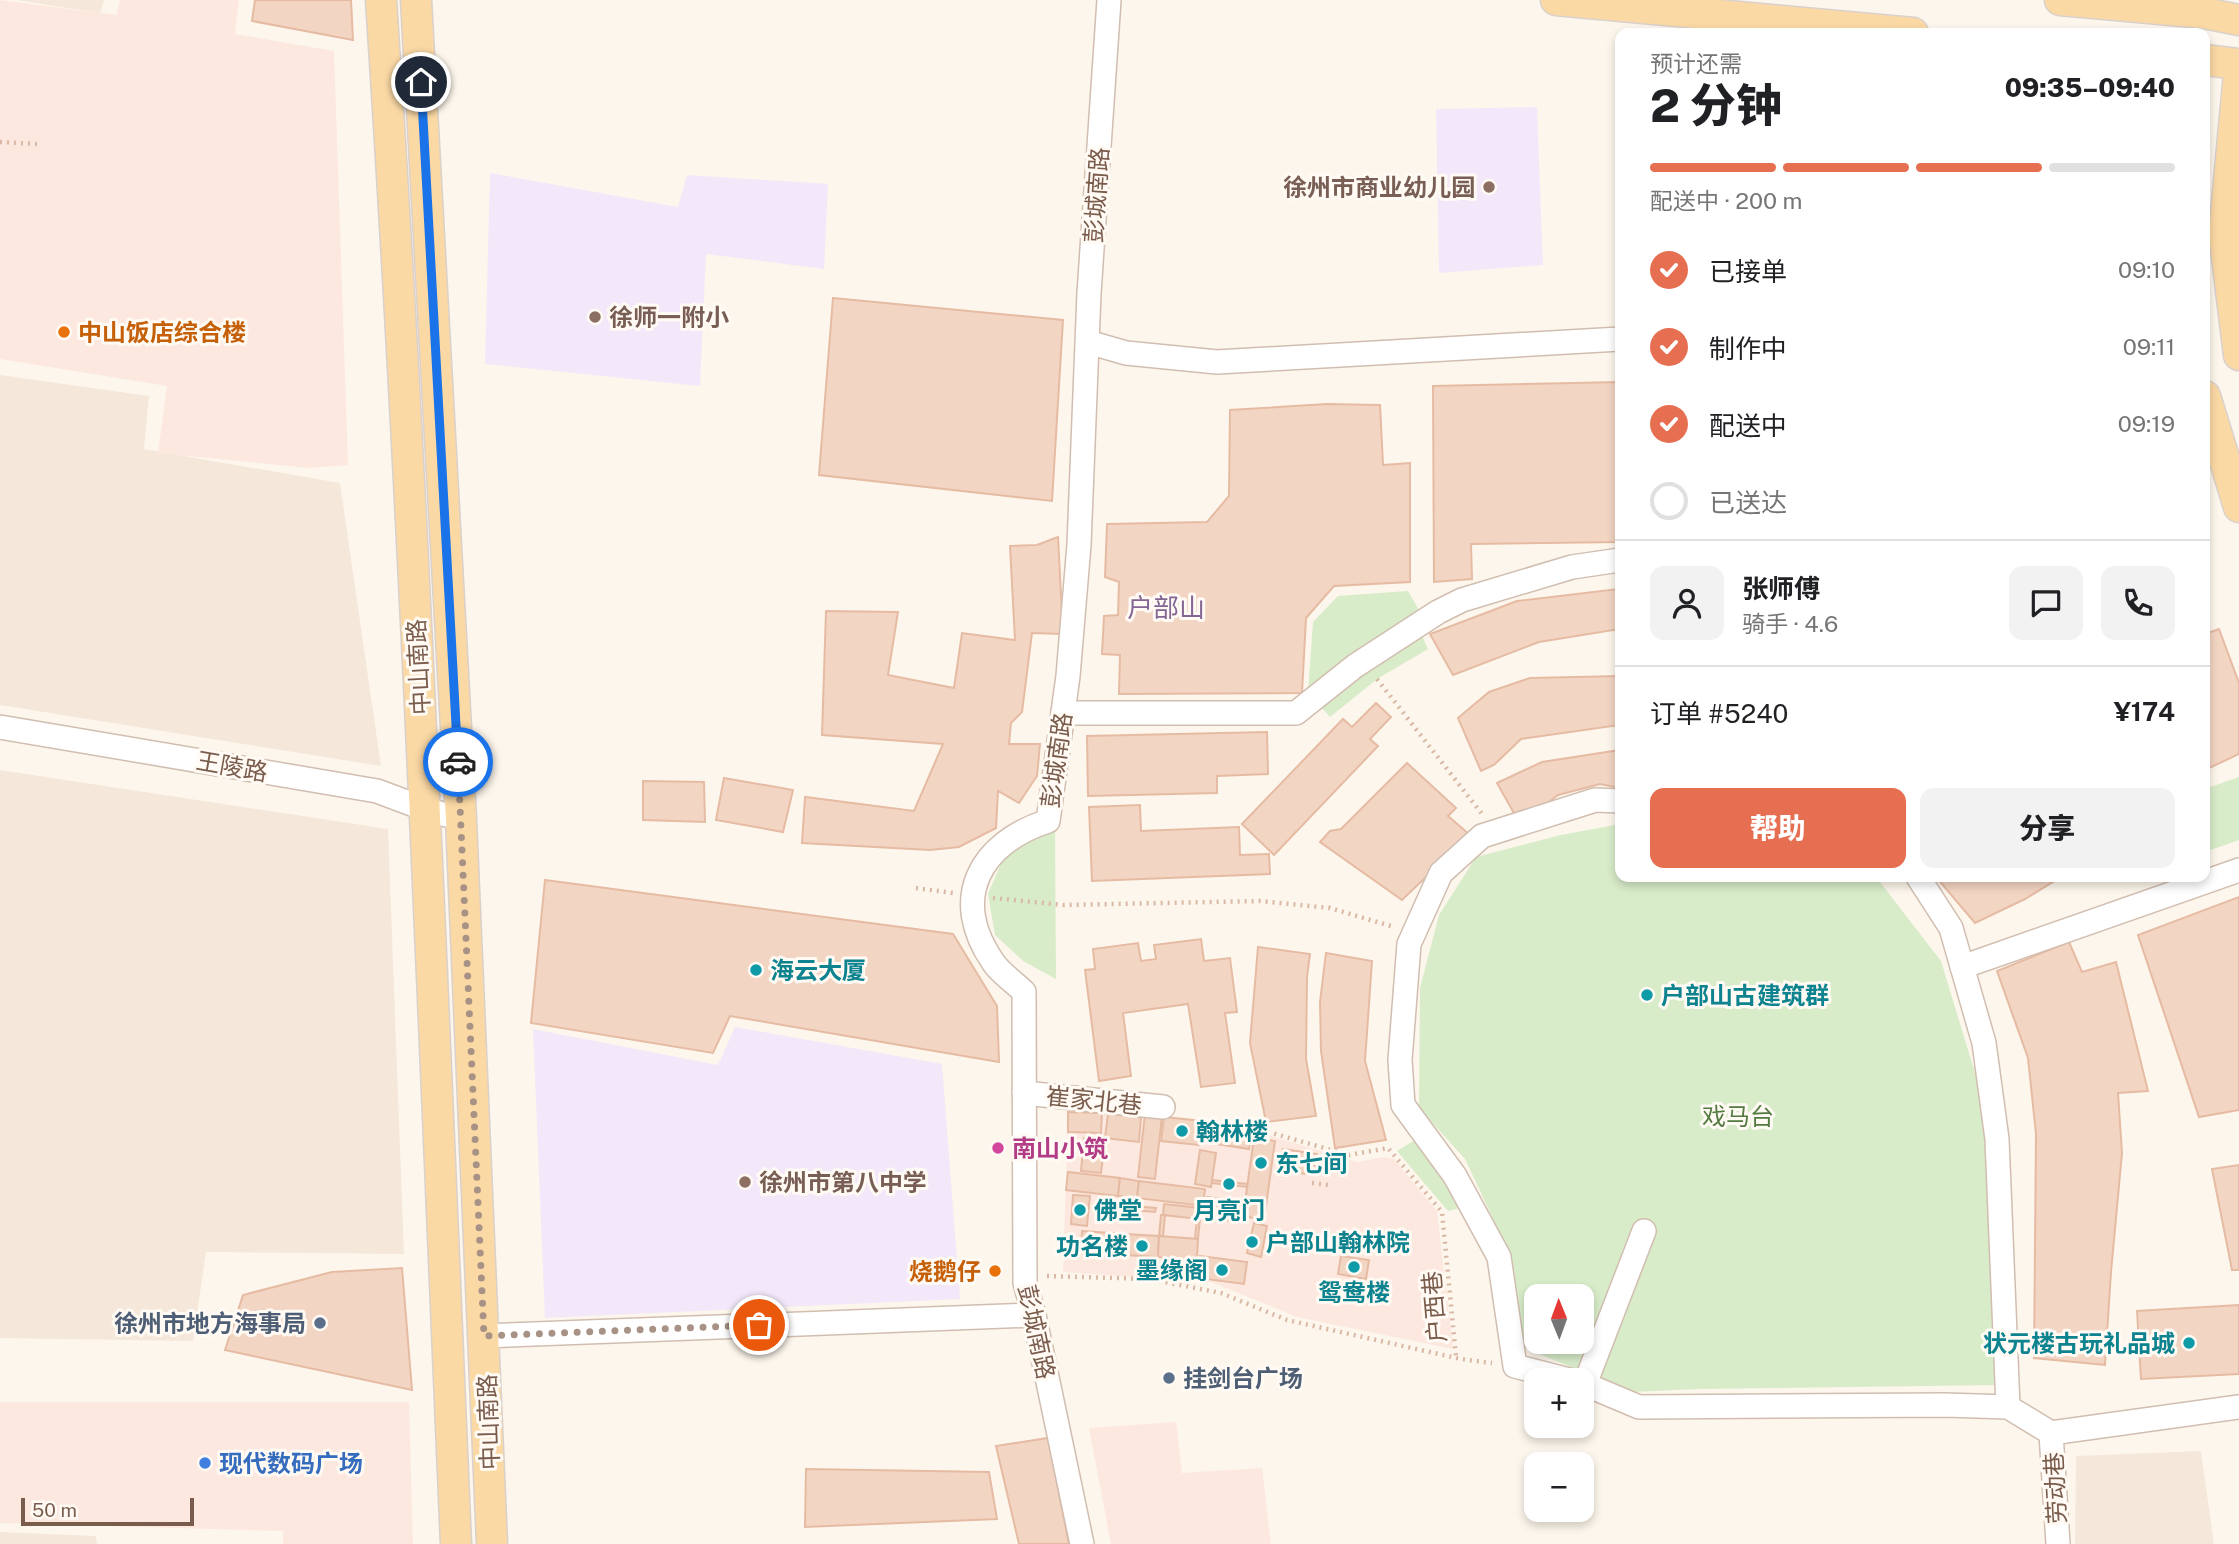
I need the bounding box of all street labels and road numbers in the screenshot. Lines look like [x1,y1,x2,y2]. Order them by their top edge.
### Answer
street label: 彭城南路 [1079,146,1113,244]
street label: 中山南路 [402,618,434,716]
street label: 彭城南路 [1035,711,1077,809]
street label: 王陵路 [194,746,270,786]
street label: 崔家北巷 [1045,1081,1143,1119]
street label: 户西巷 [1417,1270,1451,1344]
street label: 彭城南路 [1013,1282,1061,1382]
street label: 中山南路 [472,1374,504,1470]
street label: 劳动巷 [2039,1451,2071,1525]

